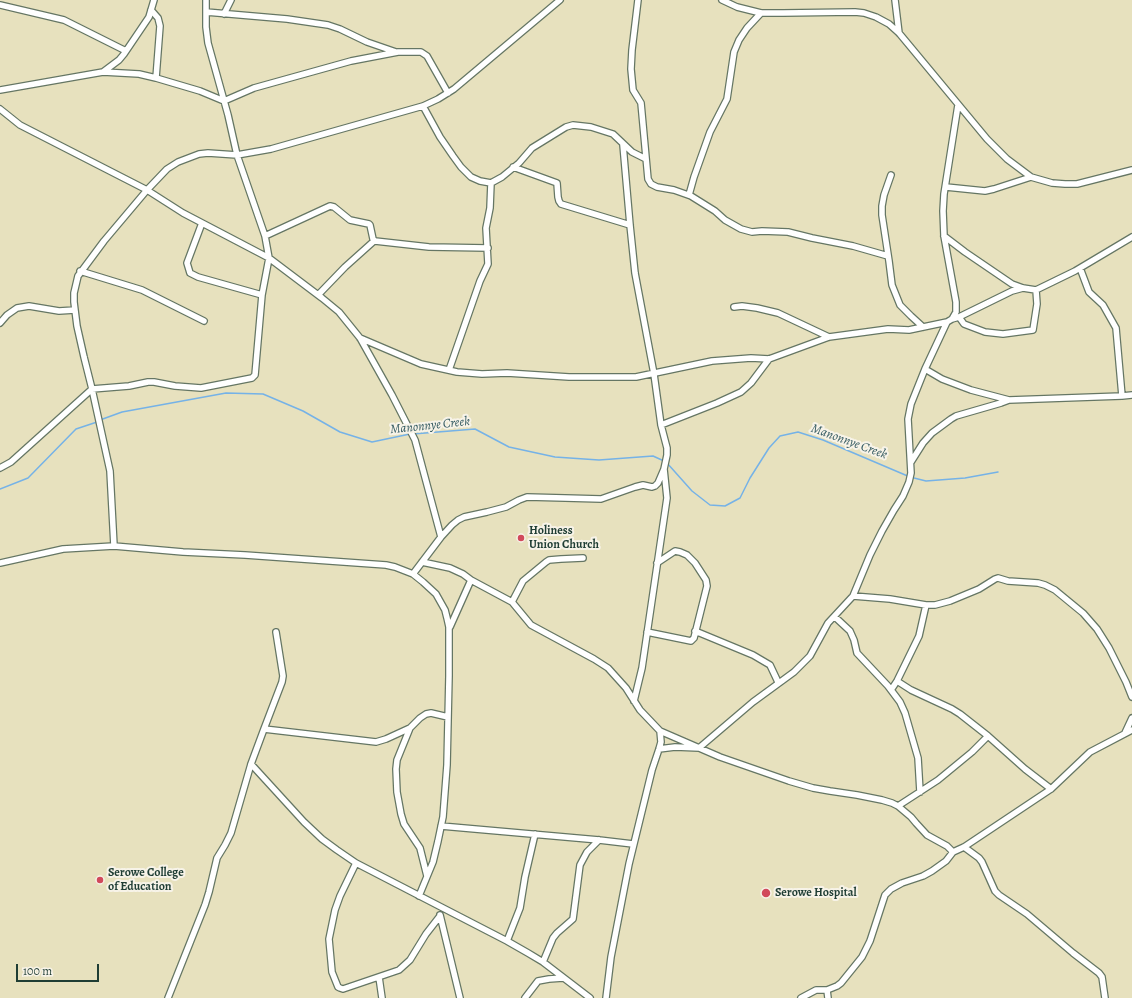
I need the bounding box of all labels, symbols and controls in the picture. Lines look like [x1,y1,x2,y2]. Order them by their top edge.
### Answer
water label: Manonnye Creek [389,414,471,438]
water label: Manonnye Creek [809,421,889,463]
place label: Holiness Union Church [529,524,599,552]
marker: Holiness Union Church [516,533,526,543]
place label: Serowe College of Education [108,866,184,894]
marker: Serowe College of Education [95,875,105,885]
place label: Serowe Hospital [775,886,857,900]
marker: Serowe Hospital [760,887,772,899]
scale bar [18,956,101,982]
text: 100 m [23,963,52,979]

